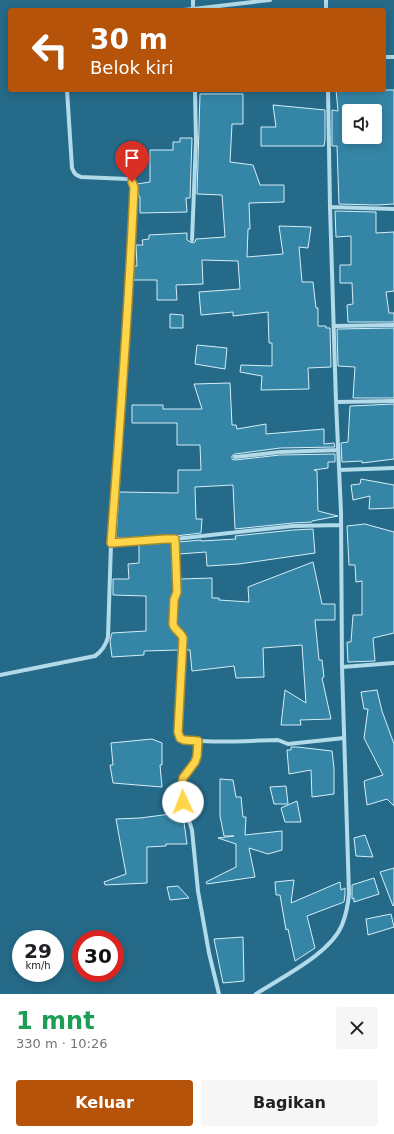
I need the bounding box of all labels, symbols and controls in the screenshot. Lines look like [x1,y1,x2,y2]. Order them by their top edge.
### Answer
text: 30 m [90,23,168,56]
icon: left [24,24,76,76]
text: Belok kiri [90,57,173,78]
map controls [342,104,382,144]
button: sound [342,104,382,144]
pin [115,141,149,182]
icon: arrive [121,147,143,169]
position arrow [162,781,204,823]
speed limit sign: 30 [72,930,124,982]
text: 29 [24,939,52,963]
text: km/h [25,960,51,971]
text: 1 mnt [16,1007,95,1035]
button: close [336,1007,378,1049]
text: 330 m · 10:26 [16,1036,107,1051]
button: Keluar [16,1080,193,1126]
button: Bagikan [201,1080,378,1126]

